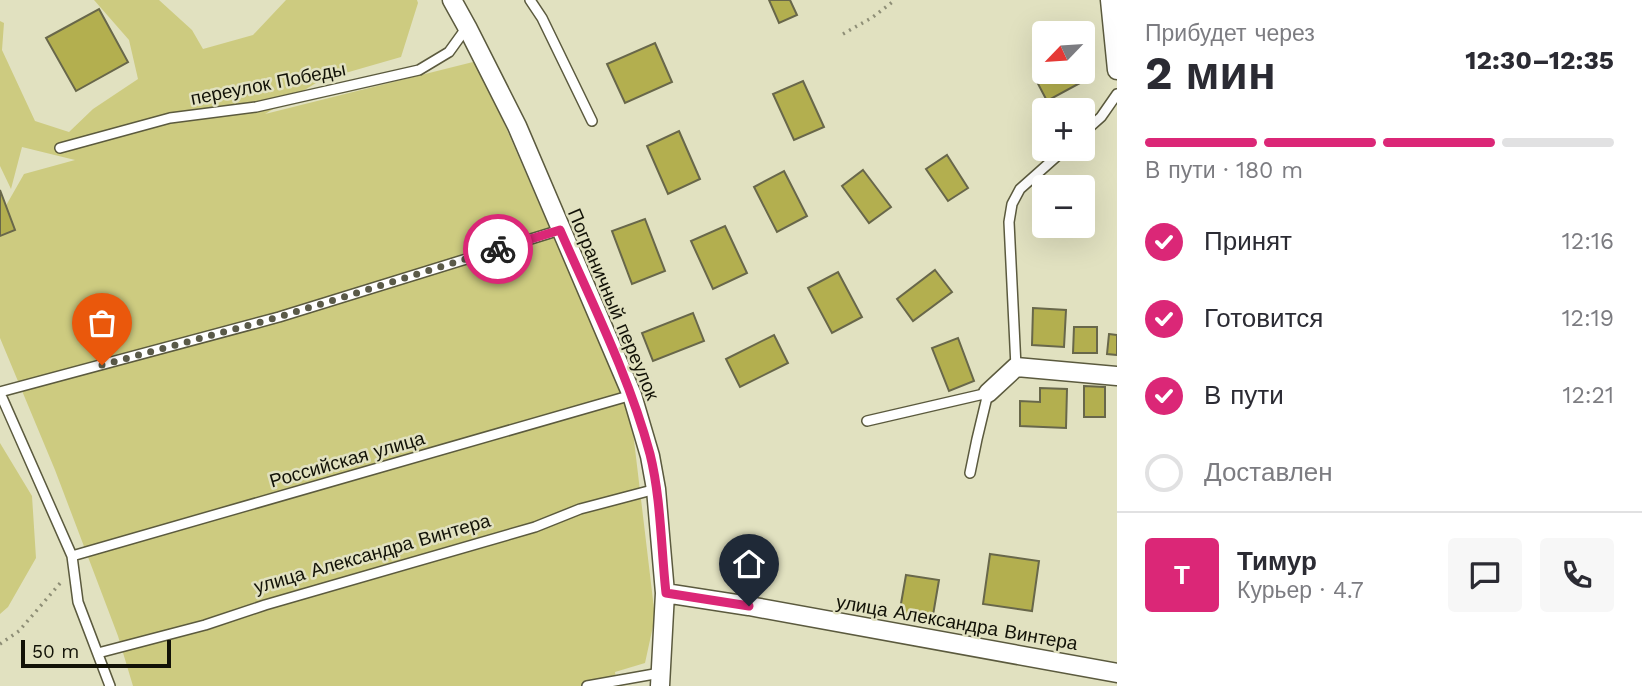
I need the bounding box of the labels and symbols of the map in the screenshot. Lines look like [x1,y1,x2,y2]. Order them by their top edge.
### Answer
north arrow [1032,21,1096,84]
street label: переулок Победы [189,57,348,110]
street label: Пограничный переулок [563,205,665,404]
courier [463,214,533,284]
pin [72,293,132,365]
street label: Российская улица [267,426,428,493]
street label: улица Александра Винтера [251,509,493,598]
pin [719,534,779,606]
street label: улица Александра Винтера [834,590,1080,655]
scale bar [21,637,172,669]

